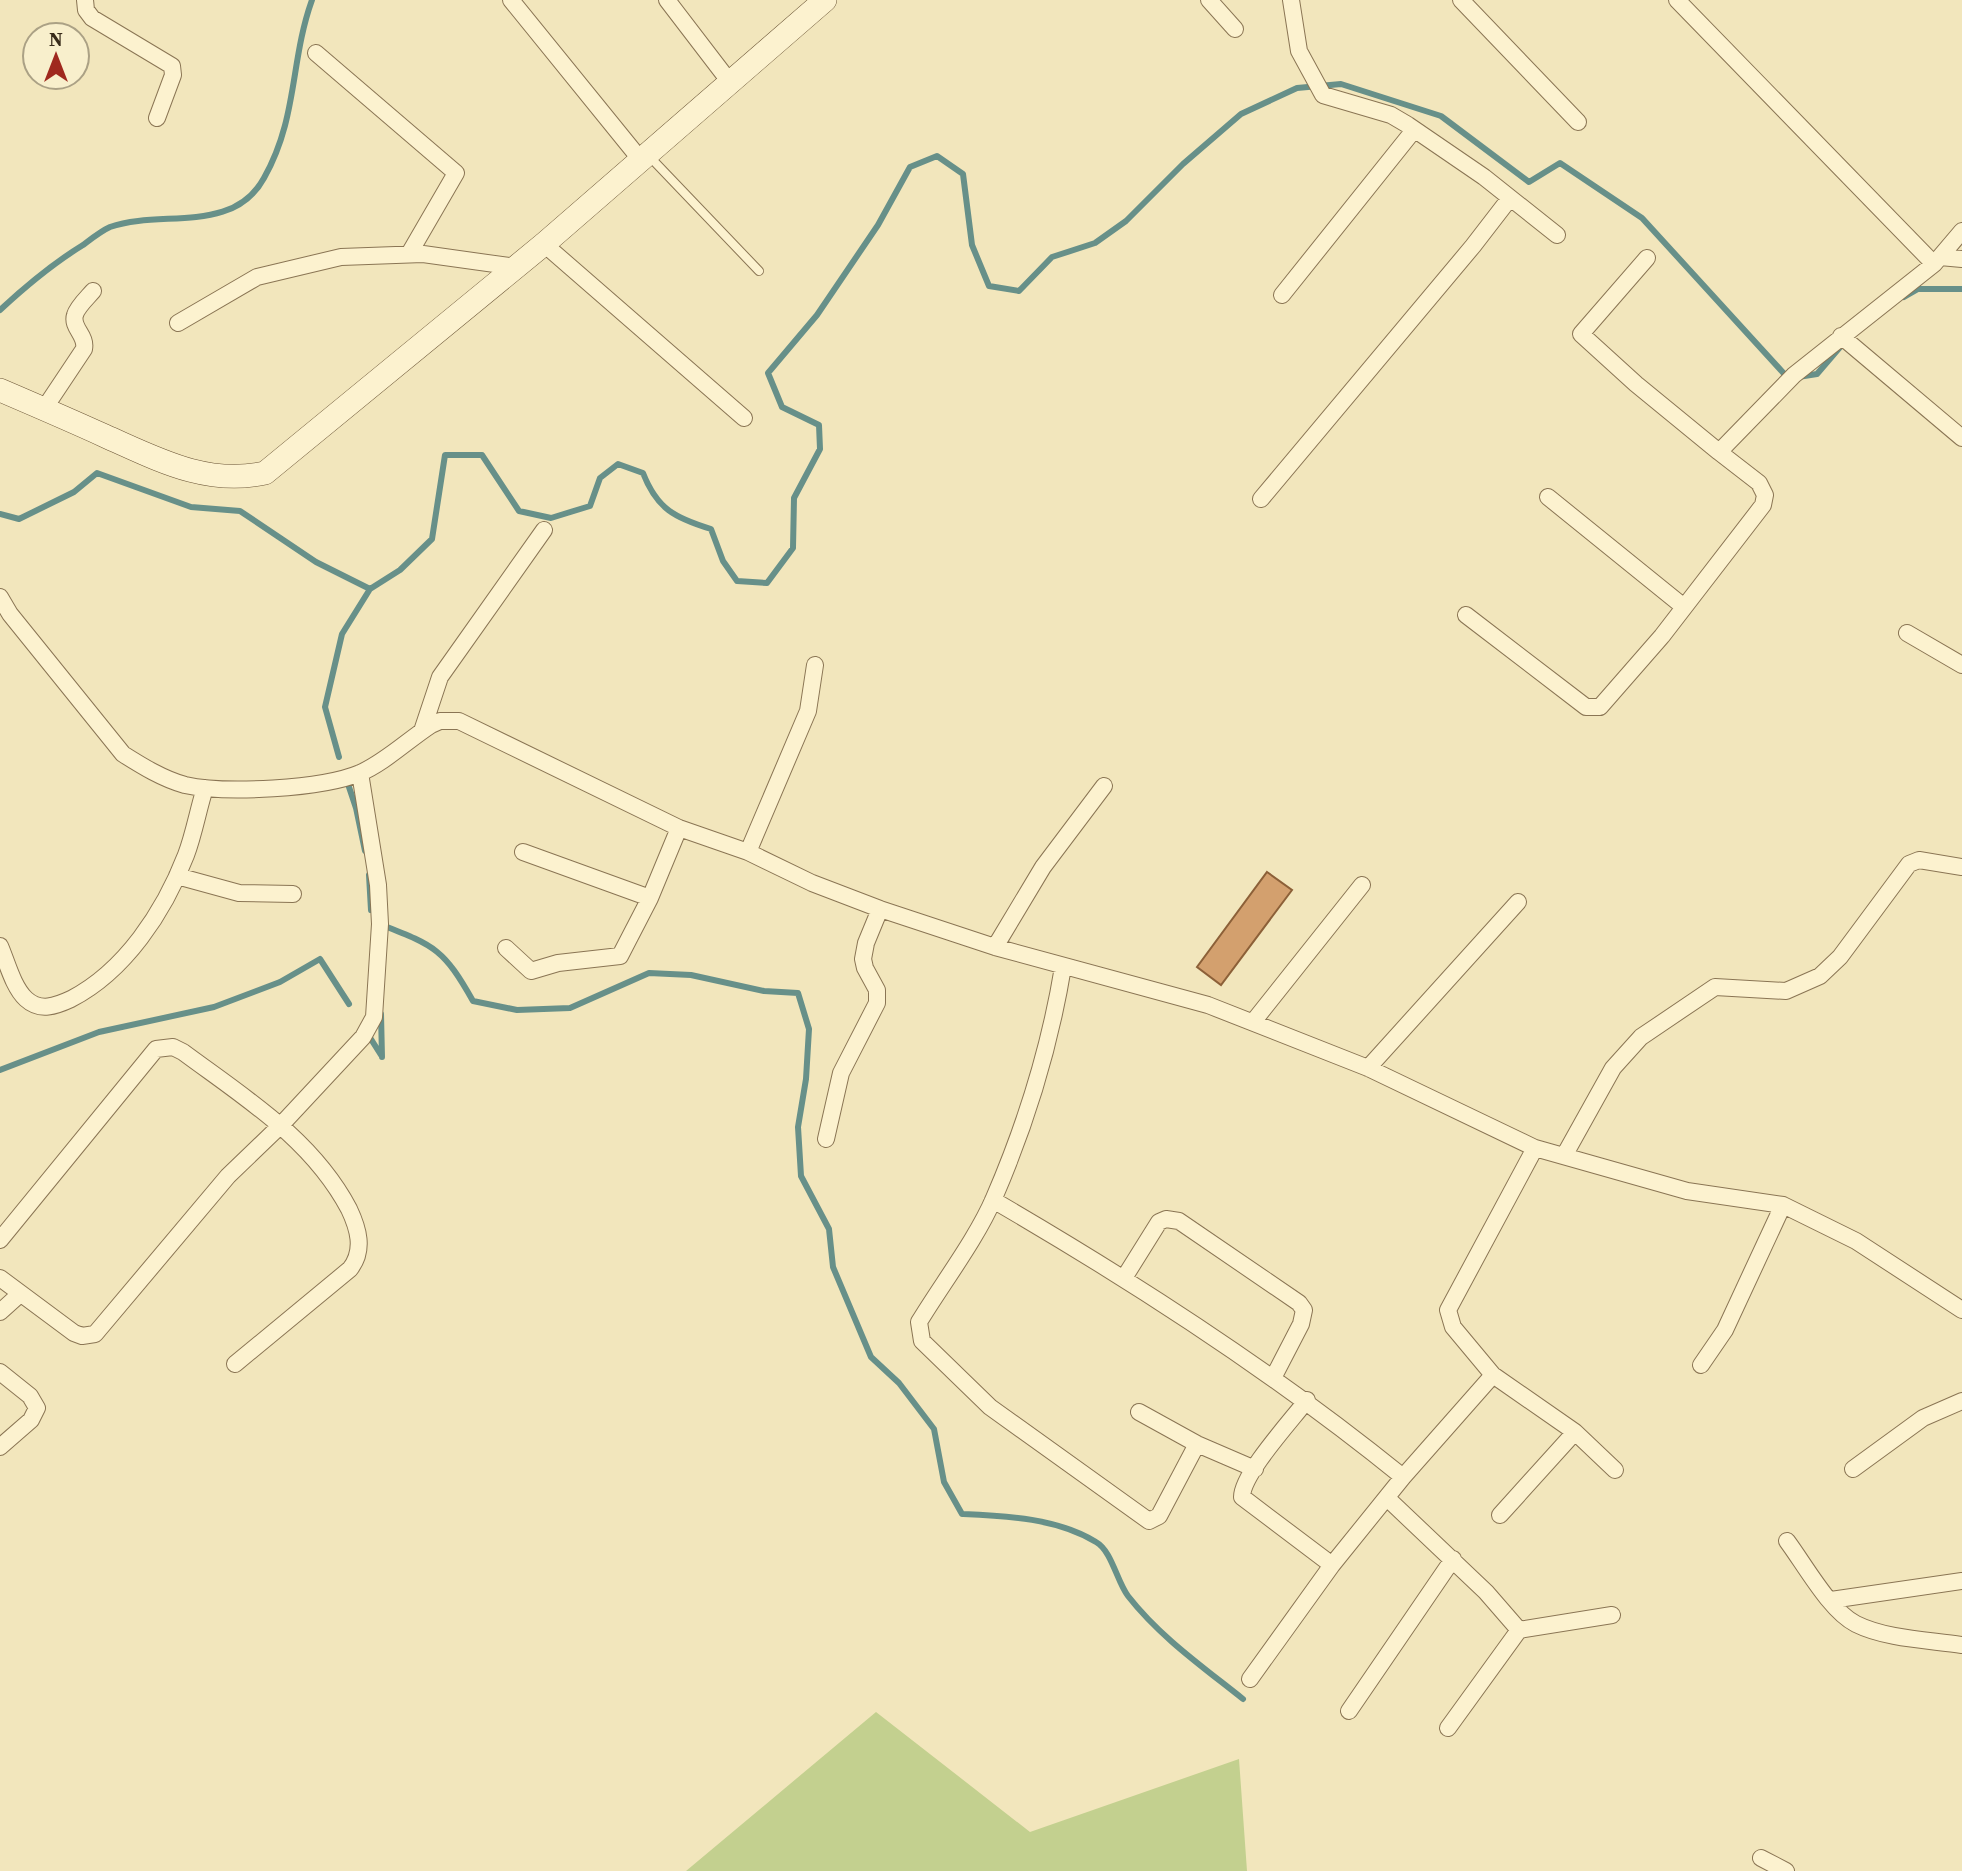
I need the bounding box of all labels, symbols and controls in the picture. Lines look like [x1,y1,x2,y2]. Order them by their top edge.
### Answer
north arrow [21,21,91,91]
text: N [49,26,63,52]

